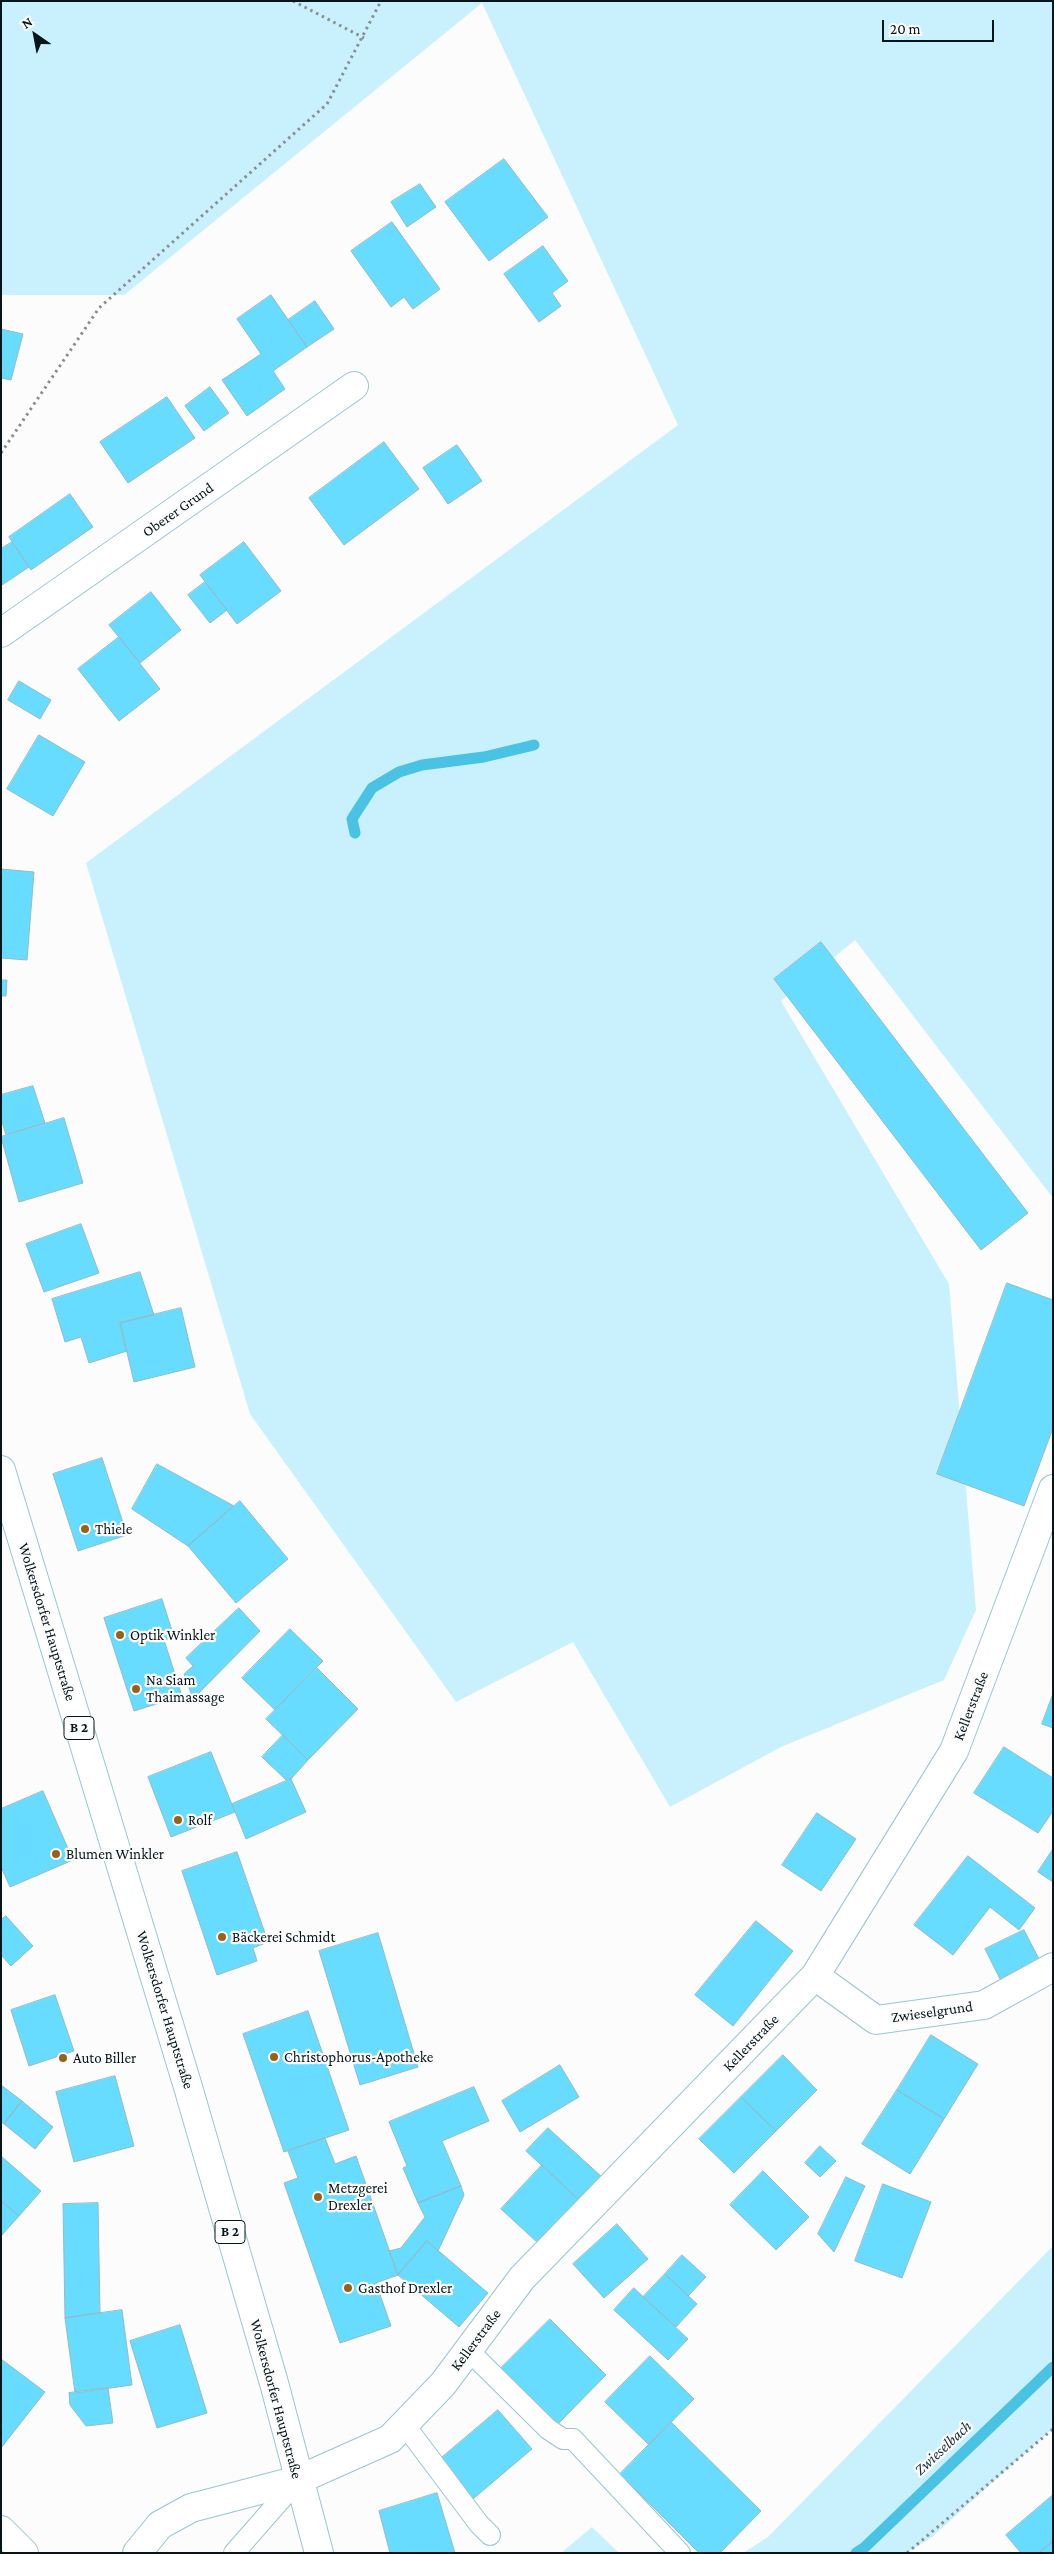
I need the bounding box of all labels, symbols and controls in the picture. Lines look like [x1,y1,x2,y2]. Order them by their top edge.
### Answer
north arrow [10,10,60,60]
scale bar [884,10,996,42]
text: N [18,13,35,32]
text: 20 m [890,21,921,37]
street label: Oberer Grund [139,479,217,541]
place label: Thiele [95,1520,132,1538]
marker: Thiele [79,1523,91,1535]
street label: Wolkersdorfer Hauptstraße [14,1541,80,1703]
place label: Optik Winkler [130,1626,215,1644]
marker: Optik Winkler [114,1629,126,1641]
street label: Kellerstraße [950,1669,992,1743]
place label: Na Siam Thaimassage [146,1671,225,1706]
marker: Na Siam Thaimassage [130,1683,142,1695]
road number: B 2 [64,1716,94,1740]
place label: Rolf [188,1811,212,1829]
marker: Rolf [172,1814,184,1826]
place label: Blumen Winkler [66,1845,164,1863]
marker: Blumen Winkler [50,1848,62,1860]
place label: Bäckerei Schmidt [232,1928,335,1946]
street label: Wolkersdorfer Hauptstraße [132,1929,198,2091]
marker: Bäckerei Schmidt [216,1931,228,1943]
street label: Zwieselgrund [890,1997,974,2027]
street label: Kellerstraße [719,2011,783,2075]
place label: Christophorus-Apotheke [284,2048,433,2066]
place label: Auto Biller [73,2049,136,2067]
marker: Christophorus-Apotheke [268,2051,280,2063]
marker: Auto Biller [57,2052,69,2064]
place label: Metzgerei Drexler [328,2179,388,2214]
marker: Metzgerei Drexler [312,2191,324,2203]
road number: B 2 [215,2220,245,2244]
place label: Gasthof Drexler [358,2279,452,2297]
marker: Gasthof Drexler [342,2282,354,2294]
street label: Kellerstraße [447,2306,505,2374]
street label: Wolkersdorfer Hauptstraße [246,2317,306,2481]
water label: Zwieselbach [910,2417,976,2479]

